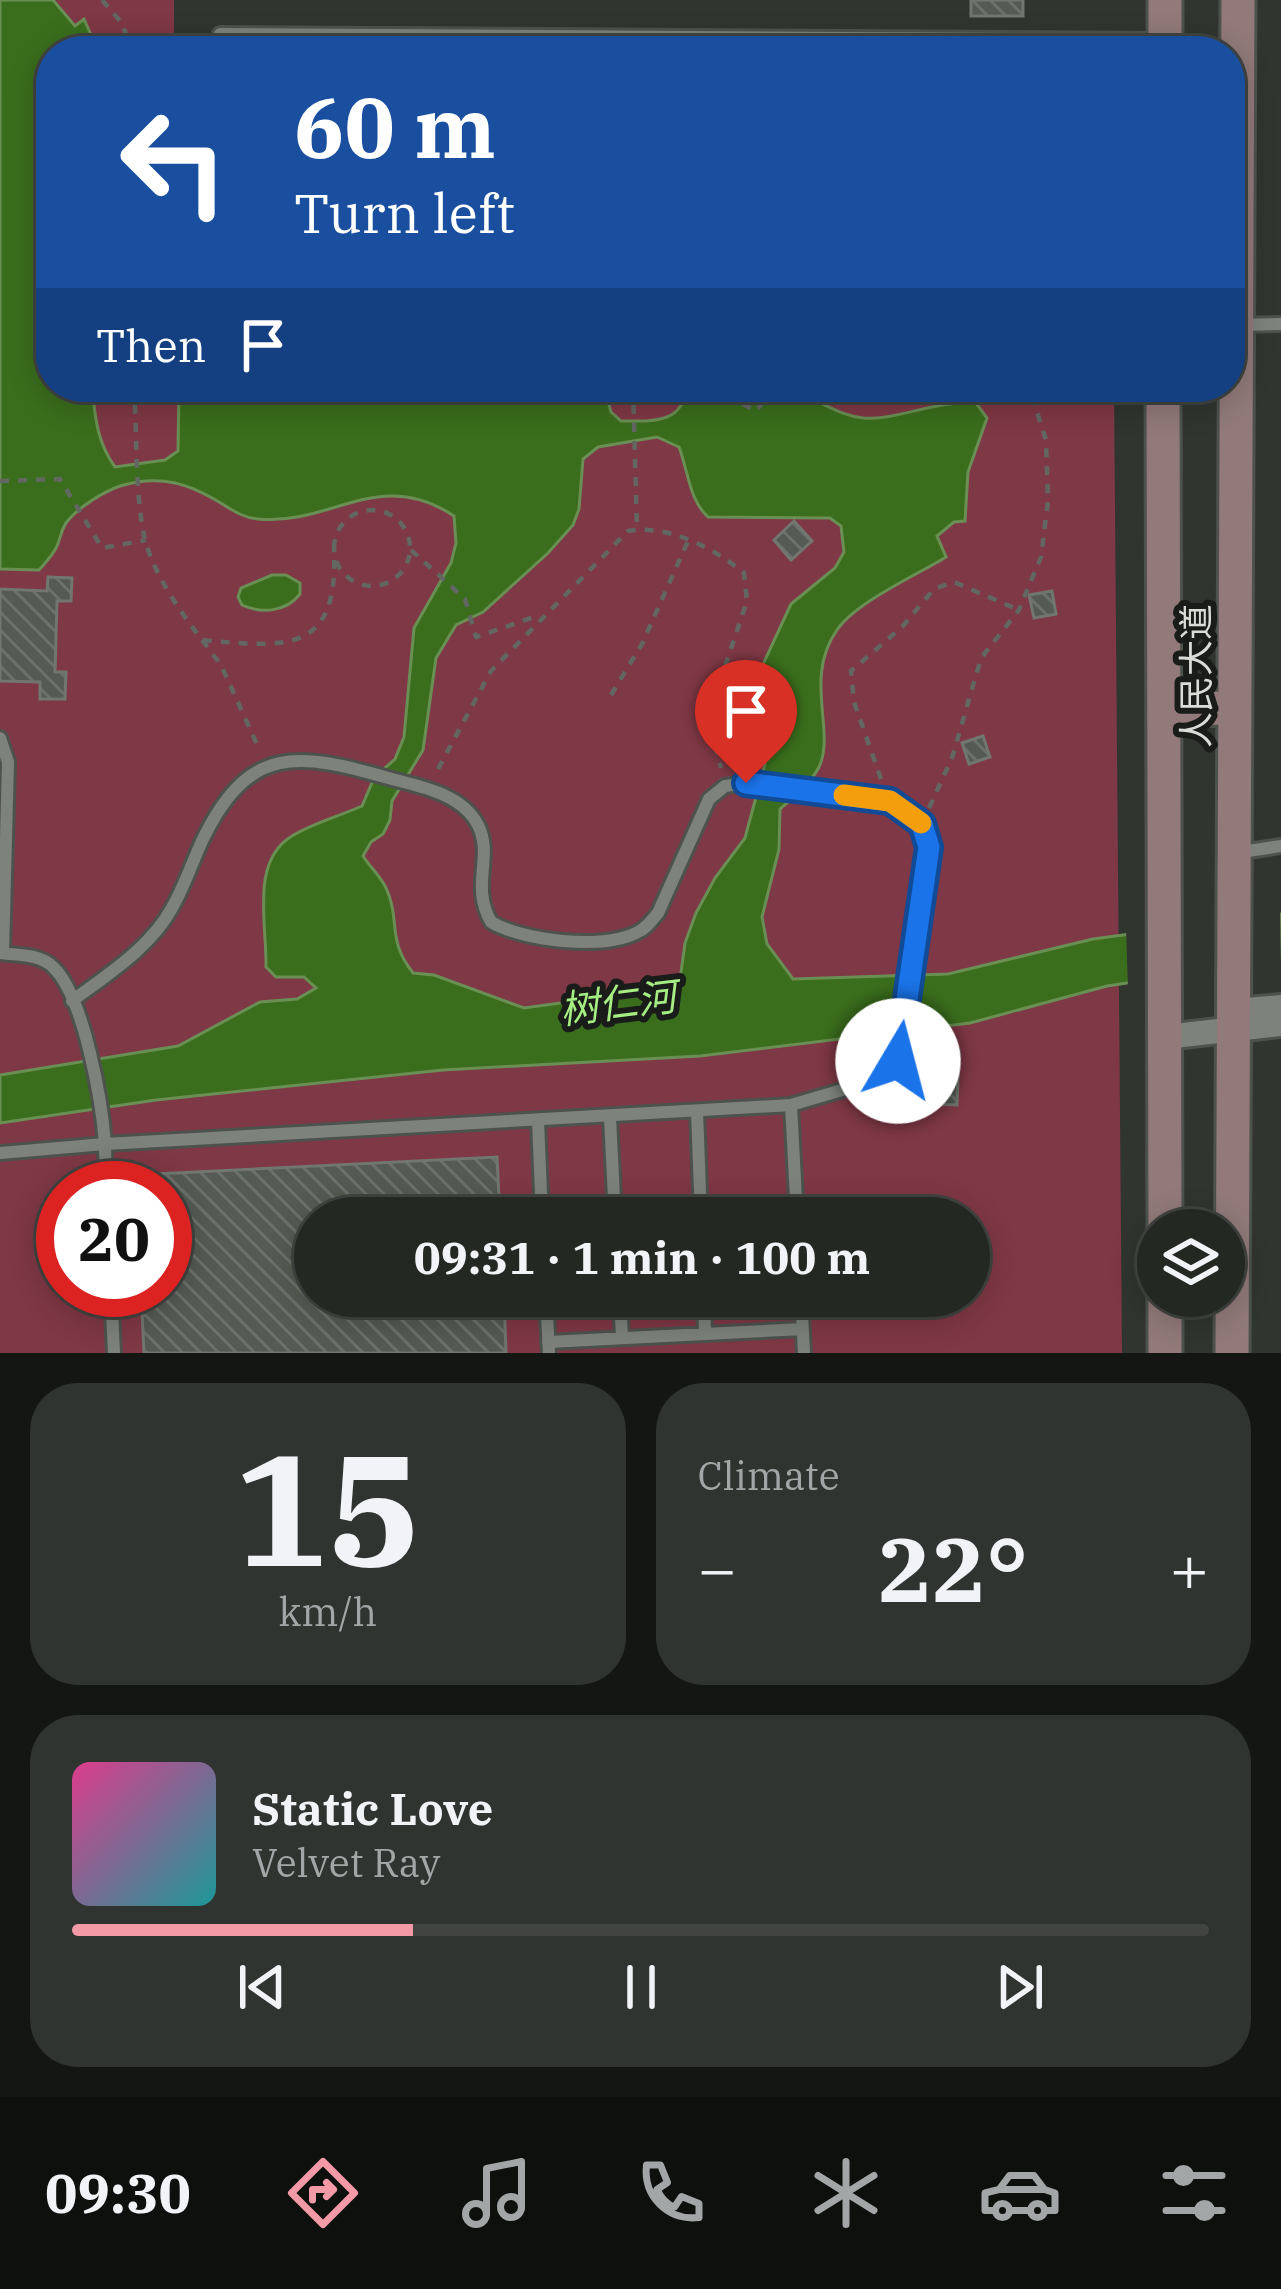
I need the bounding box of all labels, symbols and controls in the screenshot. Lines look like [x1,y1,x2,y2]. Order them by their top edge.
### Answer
text: 60 m [294,72,496,181]
icon: left [96,84,252,240]
text: Turn left [294,178,515,248]
icon: arrive [230,312,296,378]
text: Then [96,316,206,374]
street label: 人民大道 [1172,604,1219,748]
pin [695,660,797,783]
icon: arrive [713,678,779,744]
water label: 树仁河 [557,969,686,1035]
position arrow [835,998,961,1124]
speed limit sign: 20 [36,1161,192,1317]
map controls [1137,1209,1245,1317]
button: layers [1137,1209,1245,1317]
text: 09:31 · 1 min · 100 m [414,1228,870,1286]
text: 15 [234,1406,421,1609]
text: Climate [698,1450,840,1501]
text: 22° [878,1510,1028,1627]
text: − [698,1525,737,1611]
text: + [1169,1525,1209,1611]
text: km/h [278,1586,377,1637]
text: Static Love [252,1779,493,1837]
text: Velvet Ray [252,1837,440,1888]
icon: previous [229,1954,295,2020]
icon: pause [608,1954,674,2020]
icon: next [987,1954,1053,2020]
icon: directions [281,2151,365,2235]
icon: music [455,2151,539,2235]
icon: phone [629,2151,713,2235]
icon: climate [804,2151,888,2235]
icon: car [978,2151,1062,2235]
icon: filters [1152,2151,1236,2235]
text: 09:30 [45,2158,191,2228]

